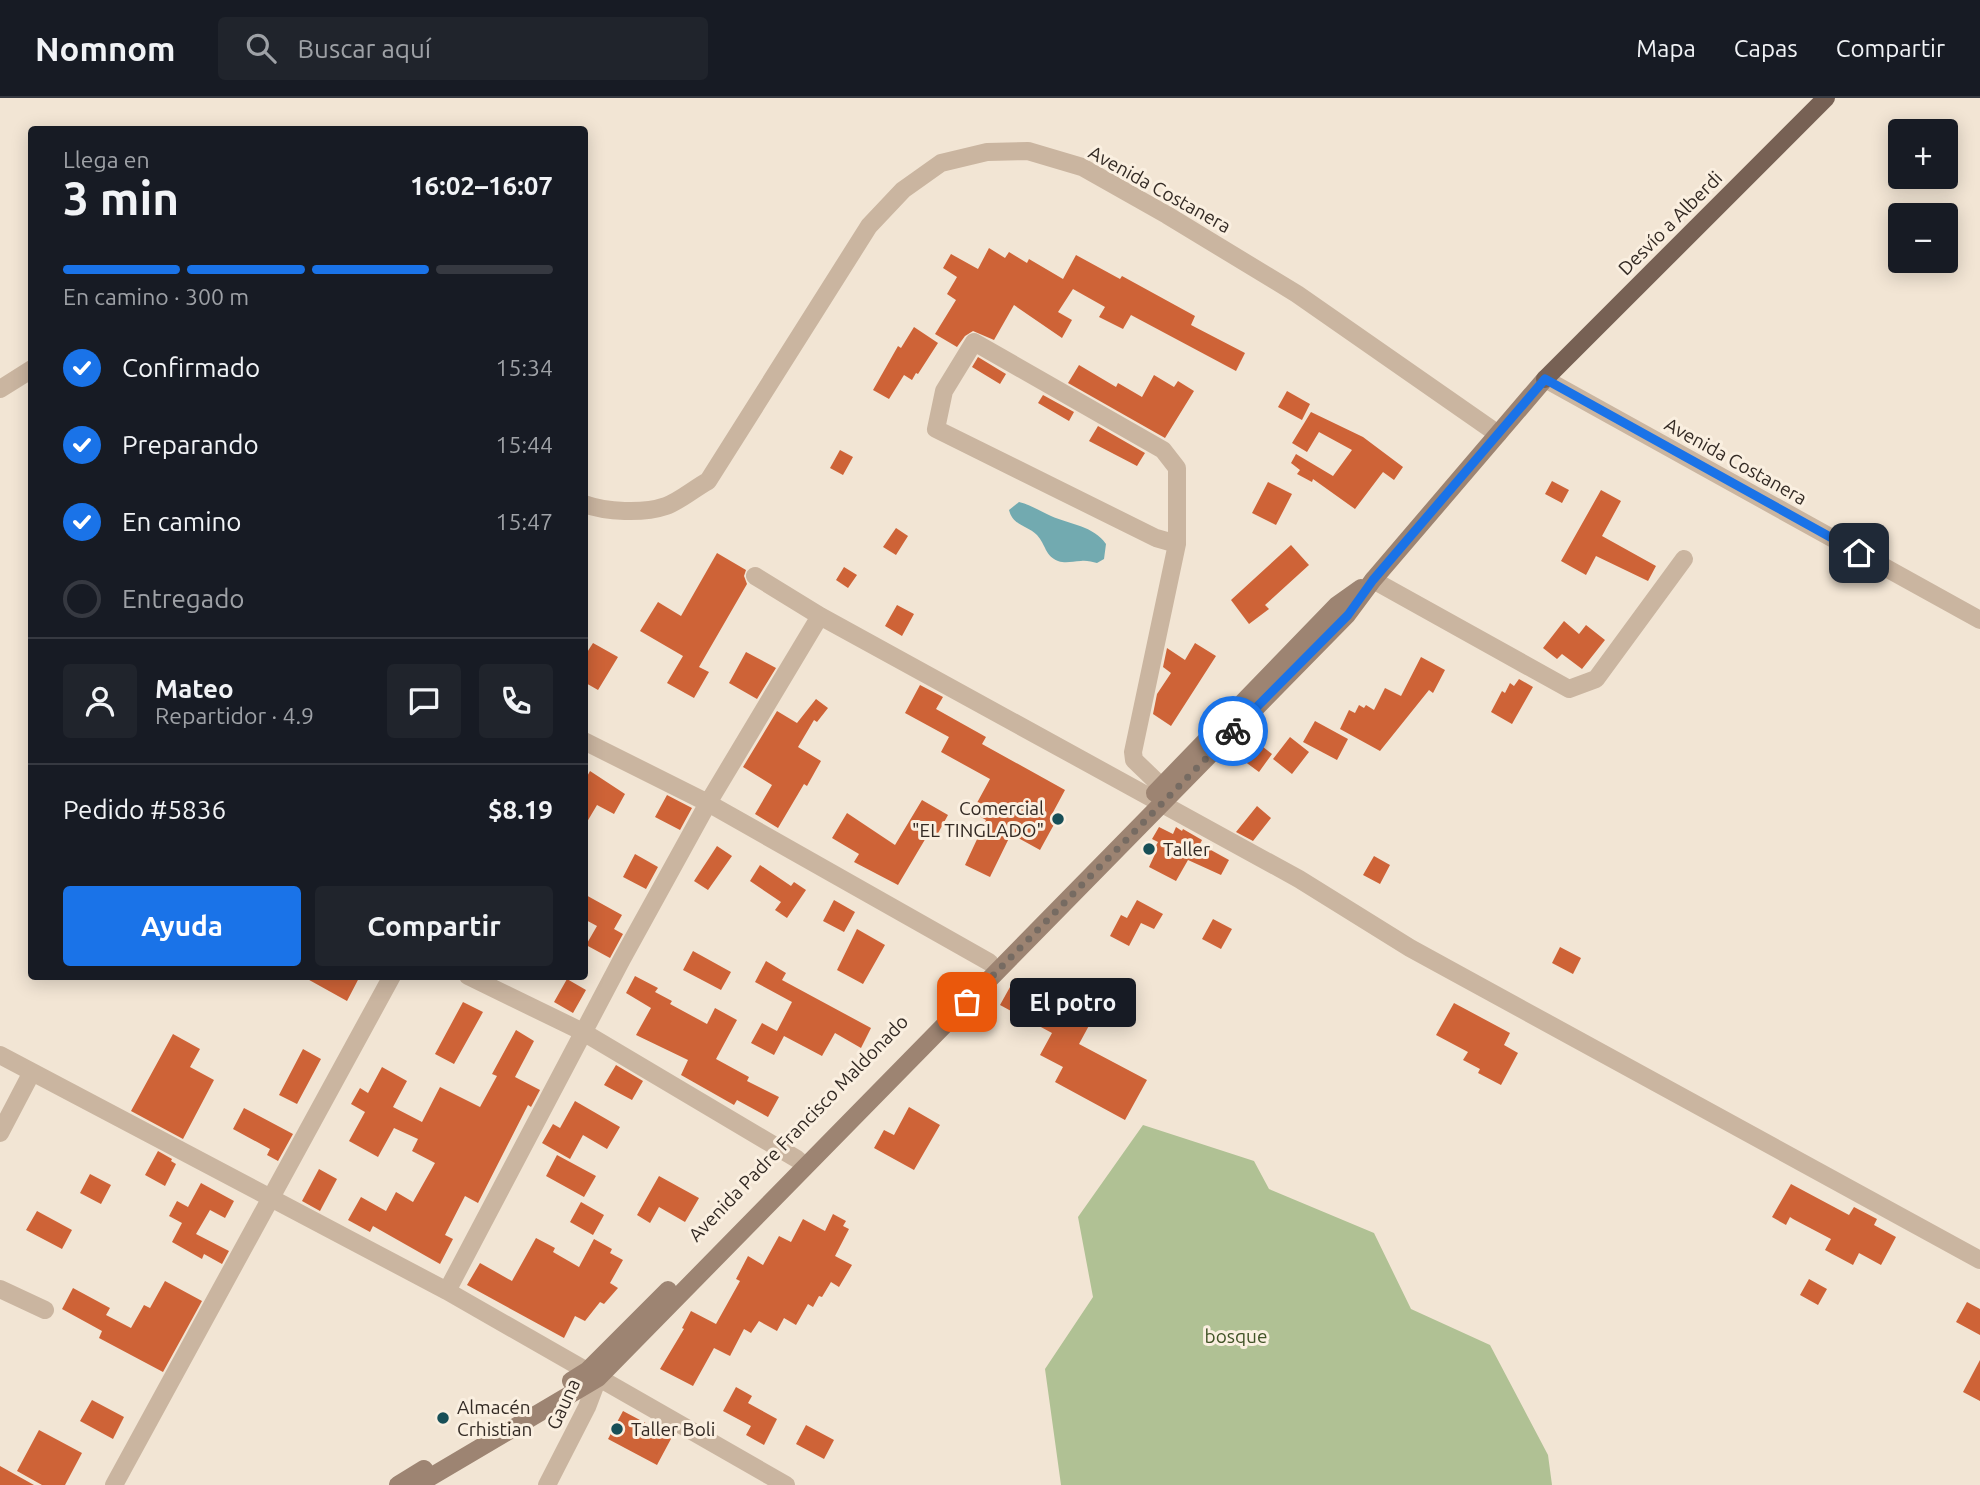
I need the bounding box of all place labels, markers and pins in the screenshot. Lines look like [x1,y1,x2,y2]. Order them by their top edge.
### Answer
pin [1829,523,1889,583]
place label: Comercial "EL TINGLADO" [912,797,1044,841]
marker: Comercial "EL TINGLADO" [1050,811,1066,827]
place label: Taller [1163,838,1210,860]
marker: Taller [1141,841,1157,857]
pin [937,972,997,1032]
callout: El potro [1009,978,1135,1026]
place label: Almacén Crhistian [457,1396,532,1440]
marker: Almacén Crhistian [435,1410,451,1426]
place label: Taller Boli [631,1418,715,1440]
marker: Taller Boli [609,1421,625,1437]

